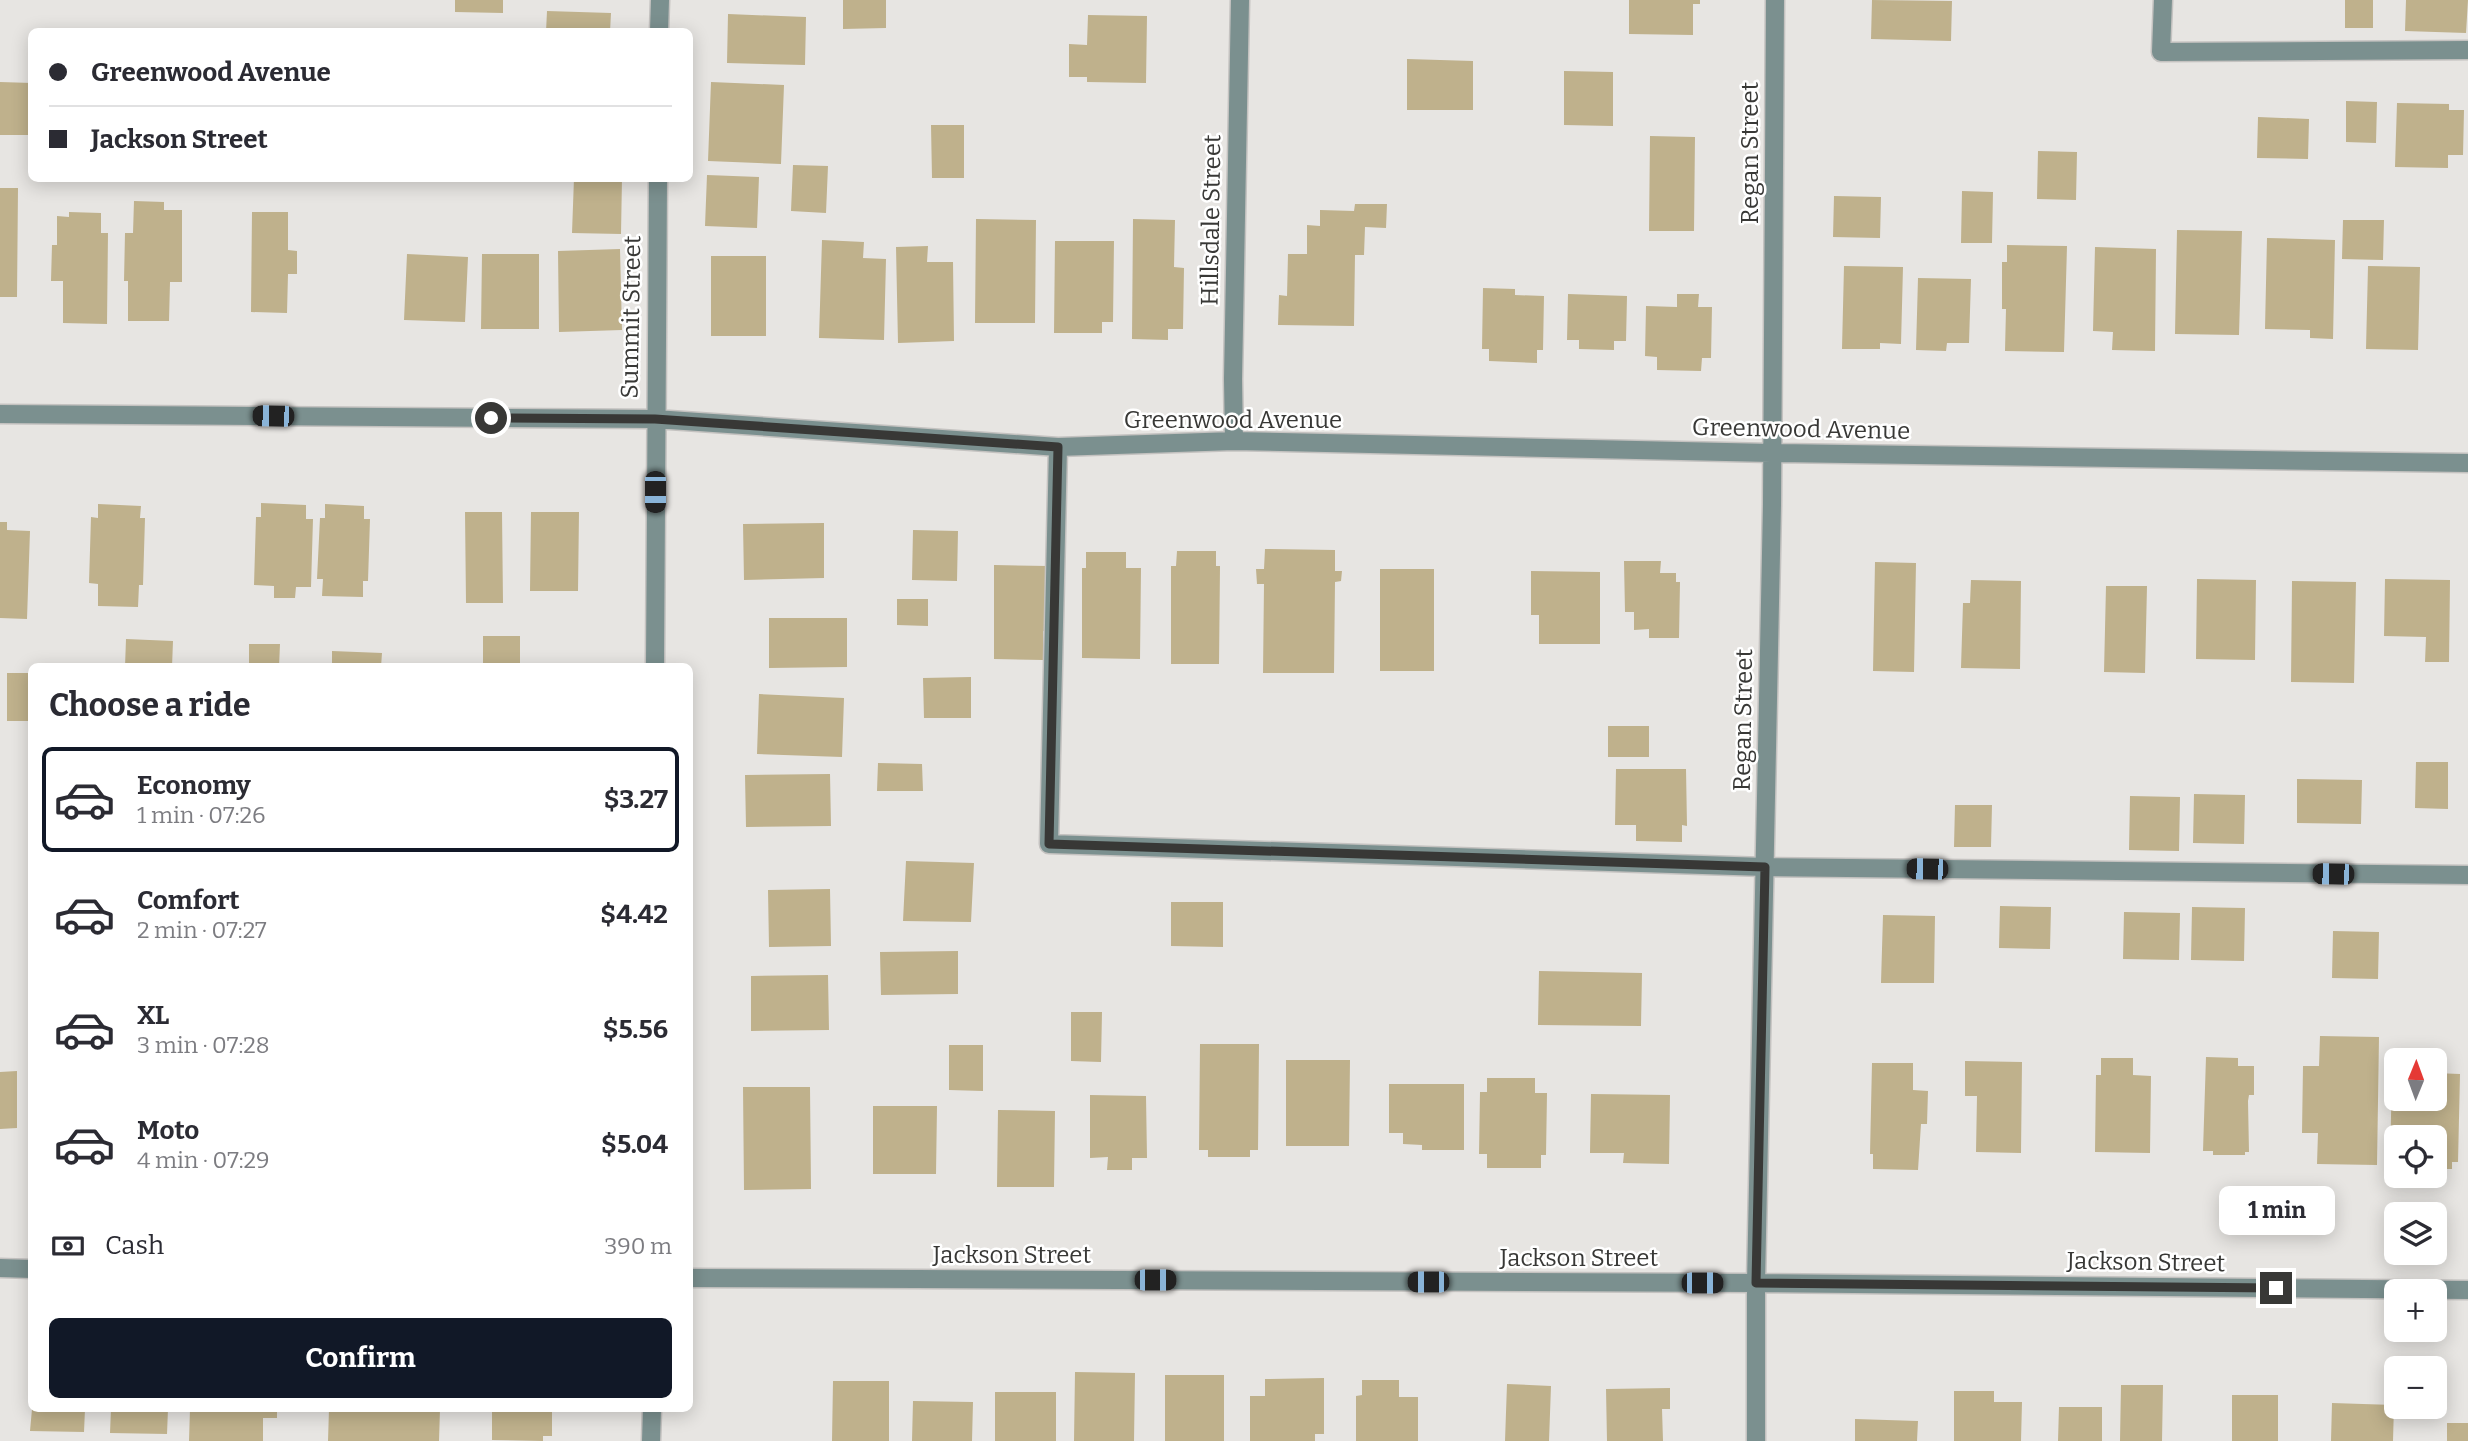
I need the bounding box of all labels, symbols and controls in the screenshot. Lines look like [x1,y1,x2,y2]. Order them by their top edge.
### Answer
text: Greenwood Avenue [91,57,331,88]
street label: Regan Street [1736,81,1764,224]
text: Jackson Street [91,124,268,155]
street label: Hillsdale Street [1196,134,1226,306]
street label: Summit Street [616,235,646,399]
route start [475,402,507,434]
car [252,405,295,427]
street label: Greenwood Avenue [1124,406,1342,434]
street label: Greenwood Avenue [1692,413,1910,445]
car [645,471,666,513]
street label: Regan Street [1728,648,1758,791]
text: Choose a ride [49,686,250,724]
icon: car [53,768,116,831]
text: Economy [137,770,251,801]
text: $3.27 [604,784,668,815]
text: 1 min · 07:26 [137,801,266,829]
car [1906,858,1949,880]
car [2312,863,2355,885]
icon: car [53,883,116,946]
text: Comfort [137,885,240,916]
text: $4.42 [600,899,668,930]
text: 2 min · 07:27 [137,916,267,944]
icon: car [53,998,116,1061]
text: XL [137,1000,169,1031]
text: $5.56 [603,1014,668,1045]
text: 3 min · 07:28 [137,1031,270,1059]
north arrow [2384,1048,2446,1111]
map controls [2384,1048,2447,1419]
icon: car [53,1113,116,1176]
text: Moto [137,1115,199,1146]
button: locate [2384,1125,2447,1188]
text: $5.04 [601,1129,668,1160]
text: 4 min · 07:29 [137,1146,270,1174]
callout: 1 min [2218,1186,2334,1236]
text: 1 min [2248,1196,2306,1224]
button: layers [2384,1202,2447,1265]
icon: cash [49,1227,87,1265]
text: Cash [105,1230,164,1261]
text: 390 m [604,1232,672,1260]
street label: Jackson Street [932,1241,1091,1269]
street label: Jackson Street [1499,1244,1658,1272]
street label: Jackson Street [2066,1247,2226,1277]
car [1135,1270,1177,1291]
car [1408,1272,1450,1293]
route end [2260,1272,2292,1304]
car [1682,1273,1724,1294]
button: + [2384,1279,2447,1342]
button: Confirm [49,1318,672,1398]
button: − [2384,1356,2447,1419]

